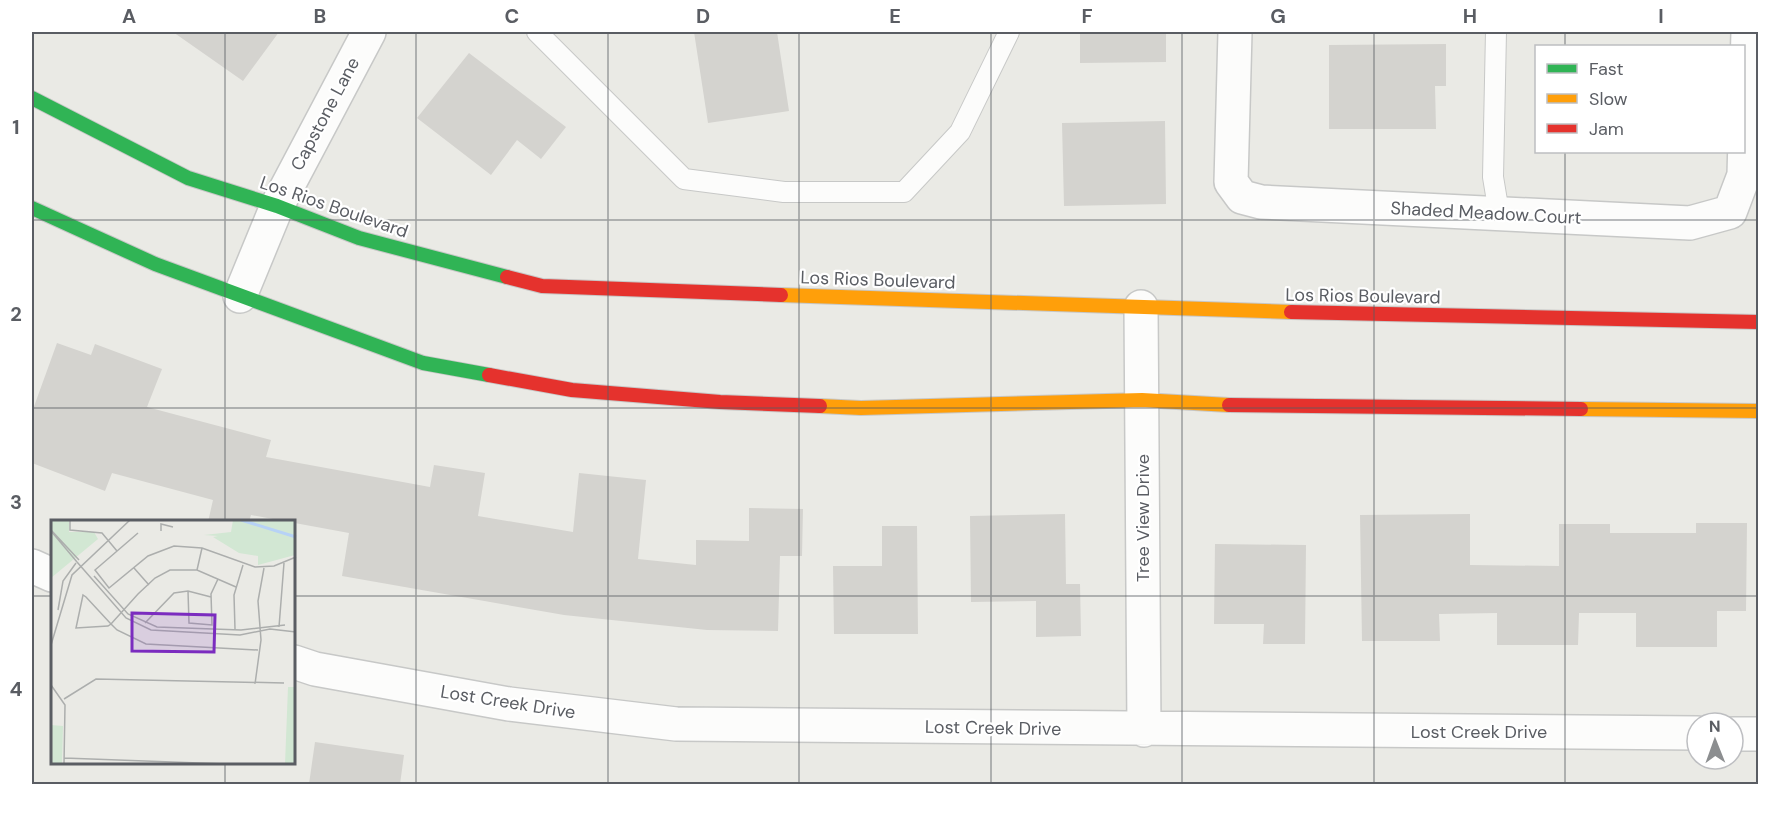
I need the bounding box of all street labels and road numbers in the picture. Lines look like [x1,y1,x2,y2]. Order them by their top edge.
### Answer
street label: Capstone Lane [285,53,365,175]
street label: Los Rios Boulevard [257,170,411,244]
street label: Shaded Meadow Court [1390,196,1582,230]
street label: Los Rios Boulevard [800,265,956,295]
street label: Los Rios Boulevard [1285,283,1441,309]
street label: Tree View Drive [1131,454,1155,582]
street label: Lost Creek Drive [439,679,577,725]
street label: Lost Creek Drive [925,715,1061,741]
street label: Lost Creek Drive [1411,720,1547,744]

